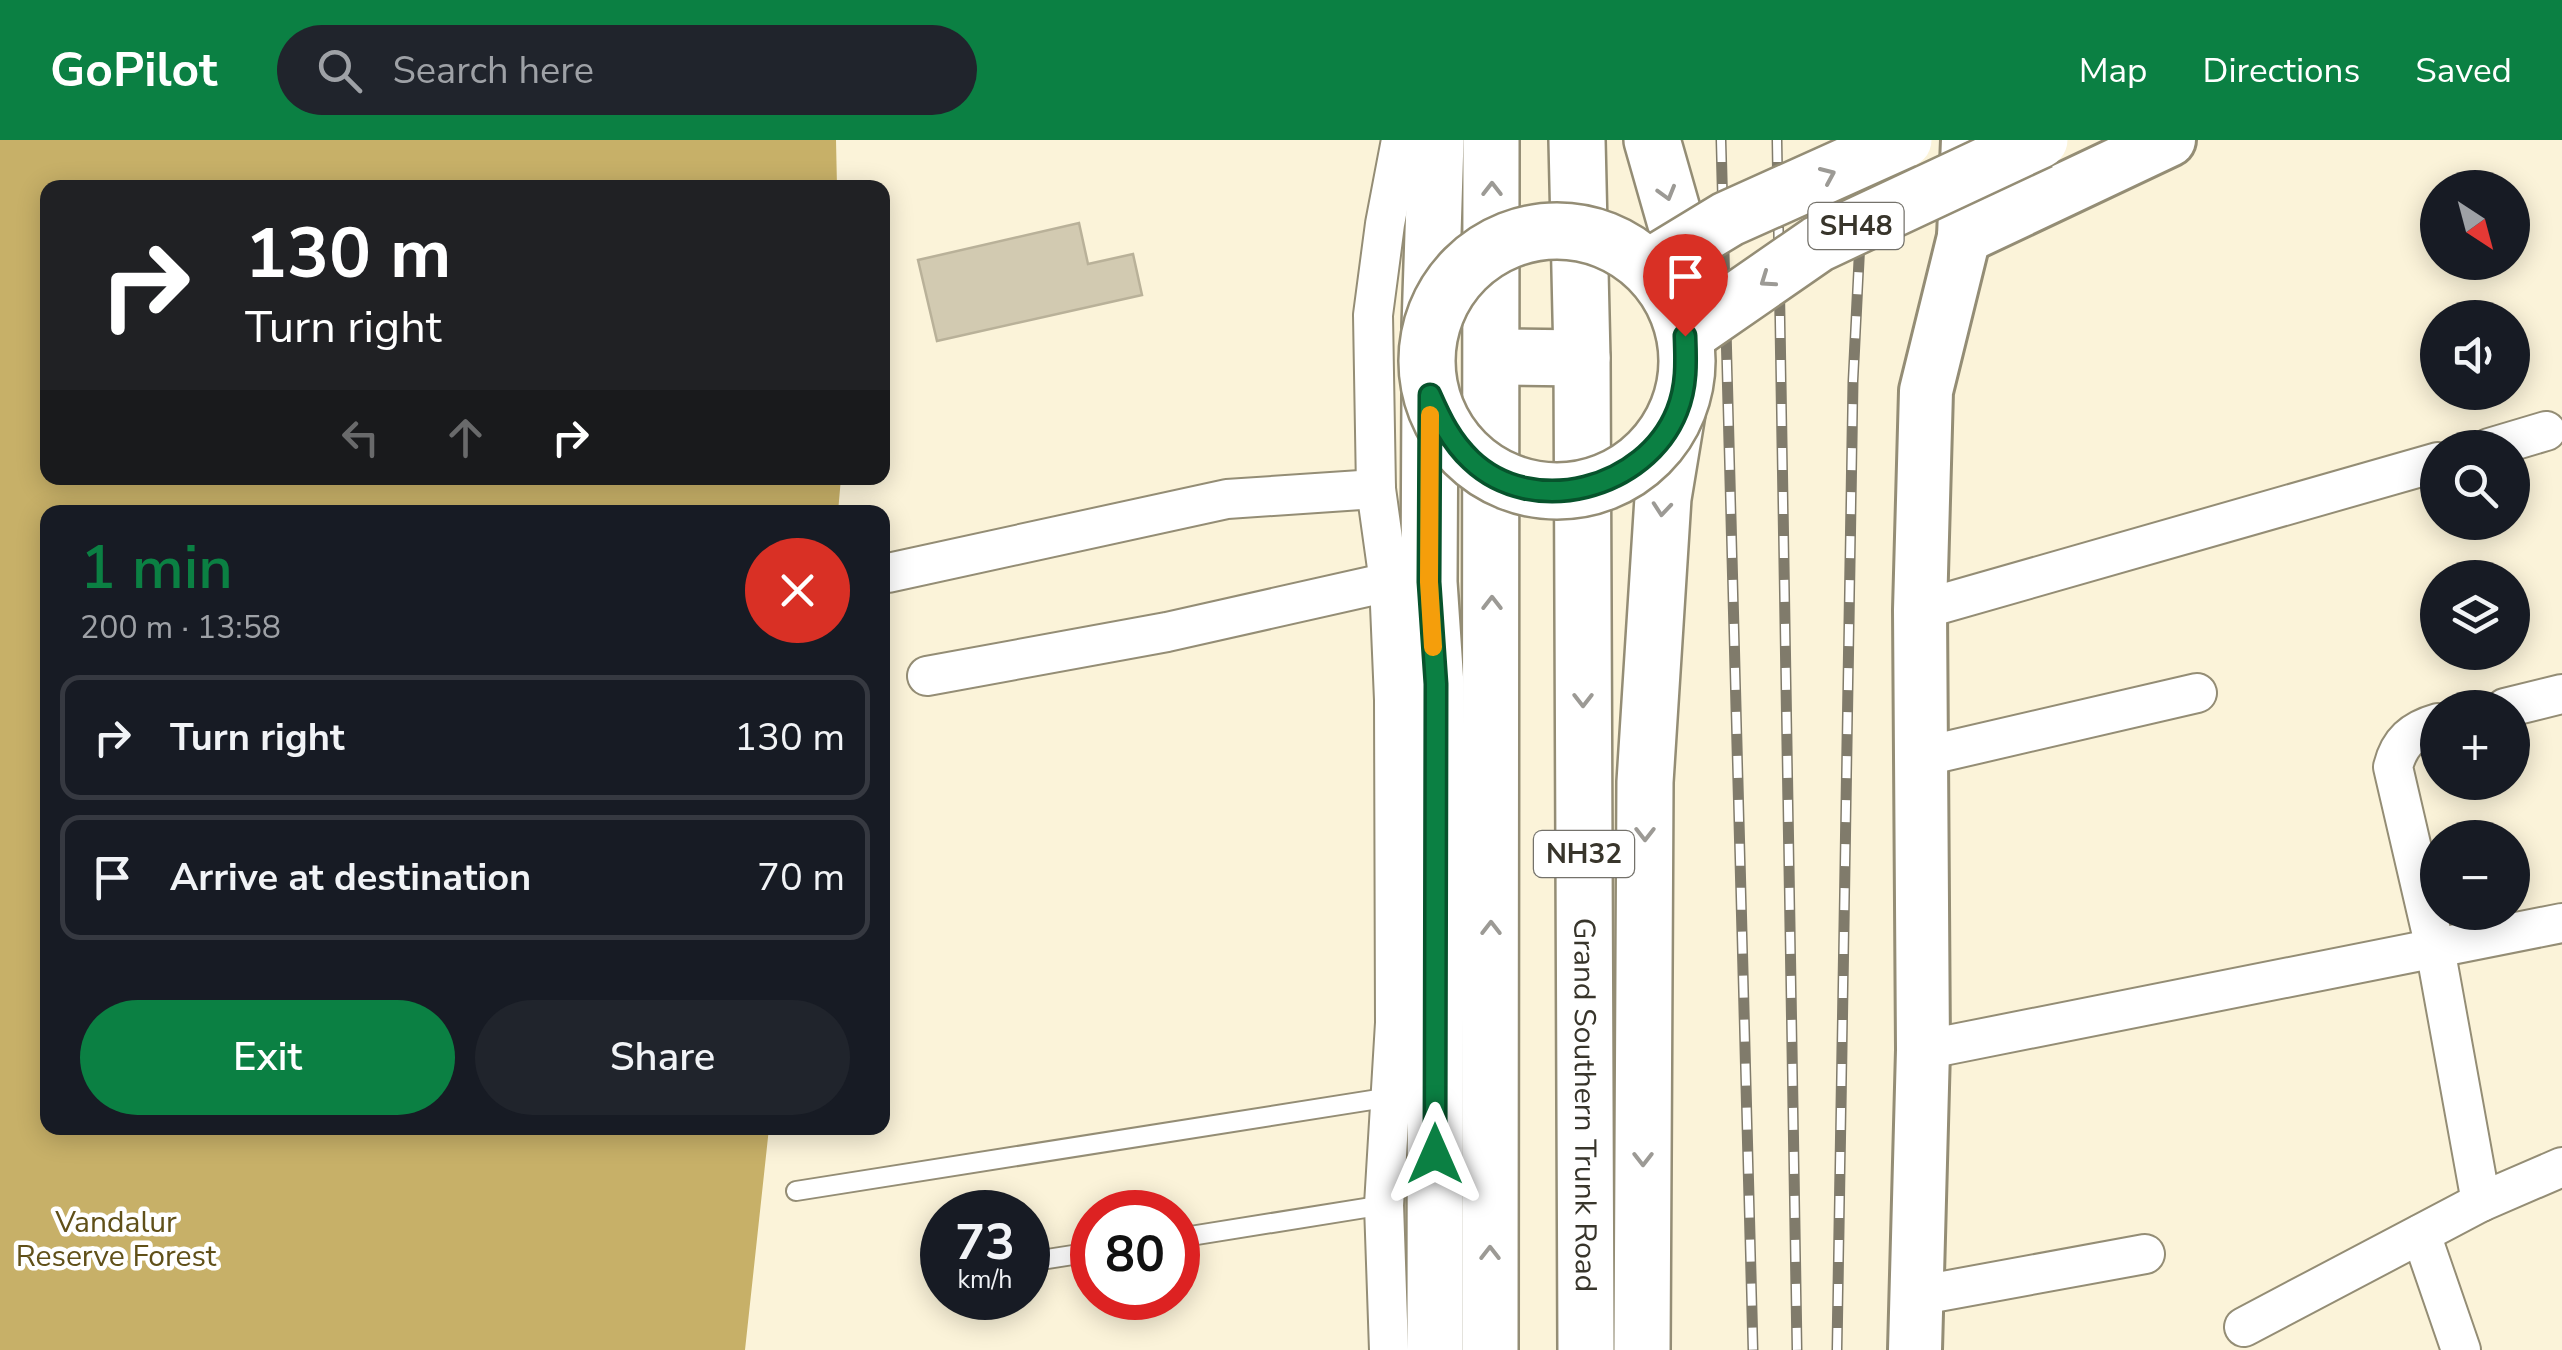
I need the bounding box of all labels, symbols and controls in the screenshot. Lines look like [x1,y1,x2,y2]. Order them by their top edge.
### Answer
search box [277,25,977,115]
text: GoPilot [50,37,217,103]
icon: search [312,43,367,98]
text: Search here [392,45,594,96]
text: Map [2079,47,2148,94]
text: Directions [2203,47,2360,94]
text: Saved [2415,47,2512,94]
one-way arrow [1818,168,1836,188]
north arrow [2420,170,2530,280]
map controls [2420,170,2530,930]
one-way arrow [1481,181,1503,196]
one-way arrow [1655,184,1676,201]
road number: SH48 [1808,203,1904,249]
text: 130 m [245,206,451,302]
icon: right [80,220,210,350]
pin [1643,234,1728,337]
icon: arrive [1658,249,1713,304]
one-way arrow [1759,267,1777,286]
text: Turn right [245,297,442,358]
button: sound [2420,300,2530,410]
icon: left [333,410,388,465]
icon: ahead [438,410,493,465]
icon: right [543,410,598,465]
button: search [2420,430,2530,540]
one-way arrow [1652,502,1674,518]
text: 1 min [80,527,233,609]
button: close [745,538,850,643]
button: layers [2420,560,2530,670]
one-way arrow [1481,594,1503,610]
text: 200 m · 13:58 [80,606,281,649]
button: + [2420,690,2530,800]
one-way arrow [1572,694,1594,709]
icon: right [85,710,140,765]
text: Turn right [170,712,345,763]
text: 130 m [734,712,845,763]
button: − [2420,820,2530,930]
one-way arrow [1634,826,1656,842]
road number: NH32 [1534,831,1634,877]
icon: arrive [85,850,140,905]
text: Arrive at destination [170,852,531,903]
text: 70 m [757,852,845,903]
street label: Grand Southern Trunk Road [1564,918,1606,1292]
one-way arrow [1480,919,1502,934]
button: Exit [80,1000,455,1115]
button: Share [475,1000,850,1115]
position arrow [1383,1102,1487,1206]
one-way arrow [1632,1152,1654,1167]
speed limit sign: 80 [1070,1190,1200,1320]
park label: Vandalur Reserve Forest [16,1202,217,1277]
text: 73 [955,1208,1015,1277]
one-way arrow [1479,1244,1501,1260]
text: km/h [957,1263,1013,1297]

